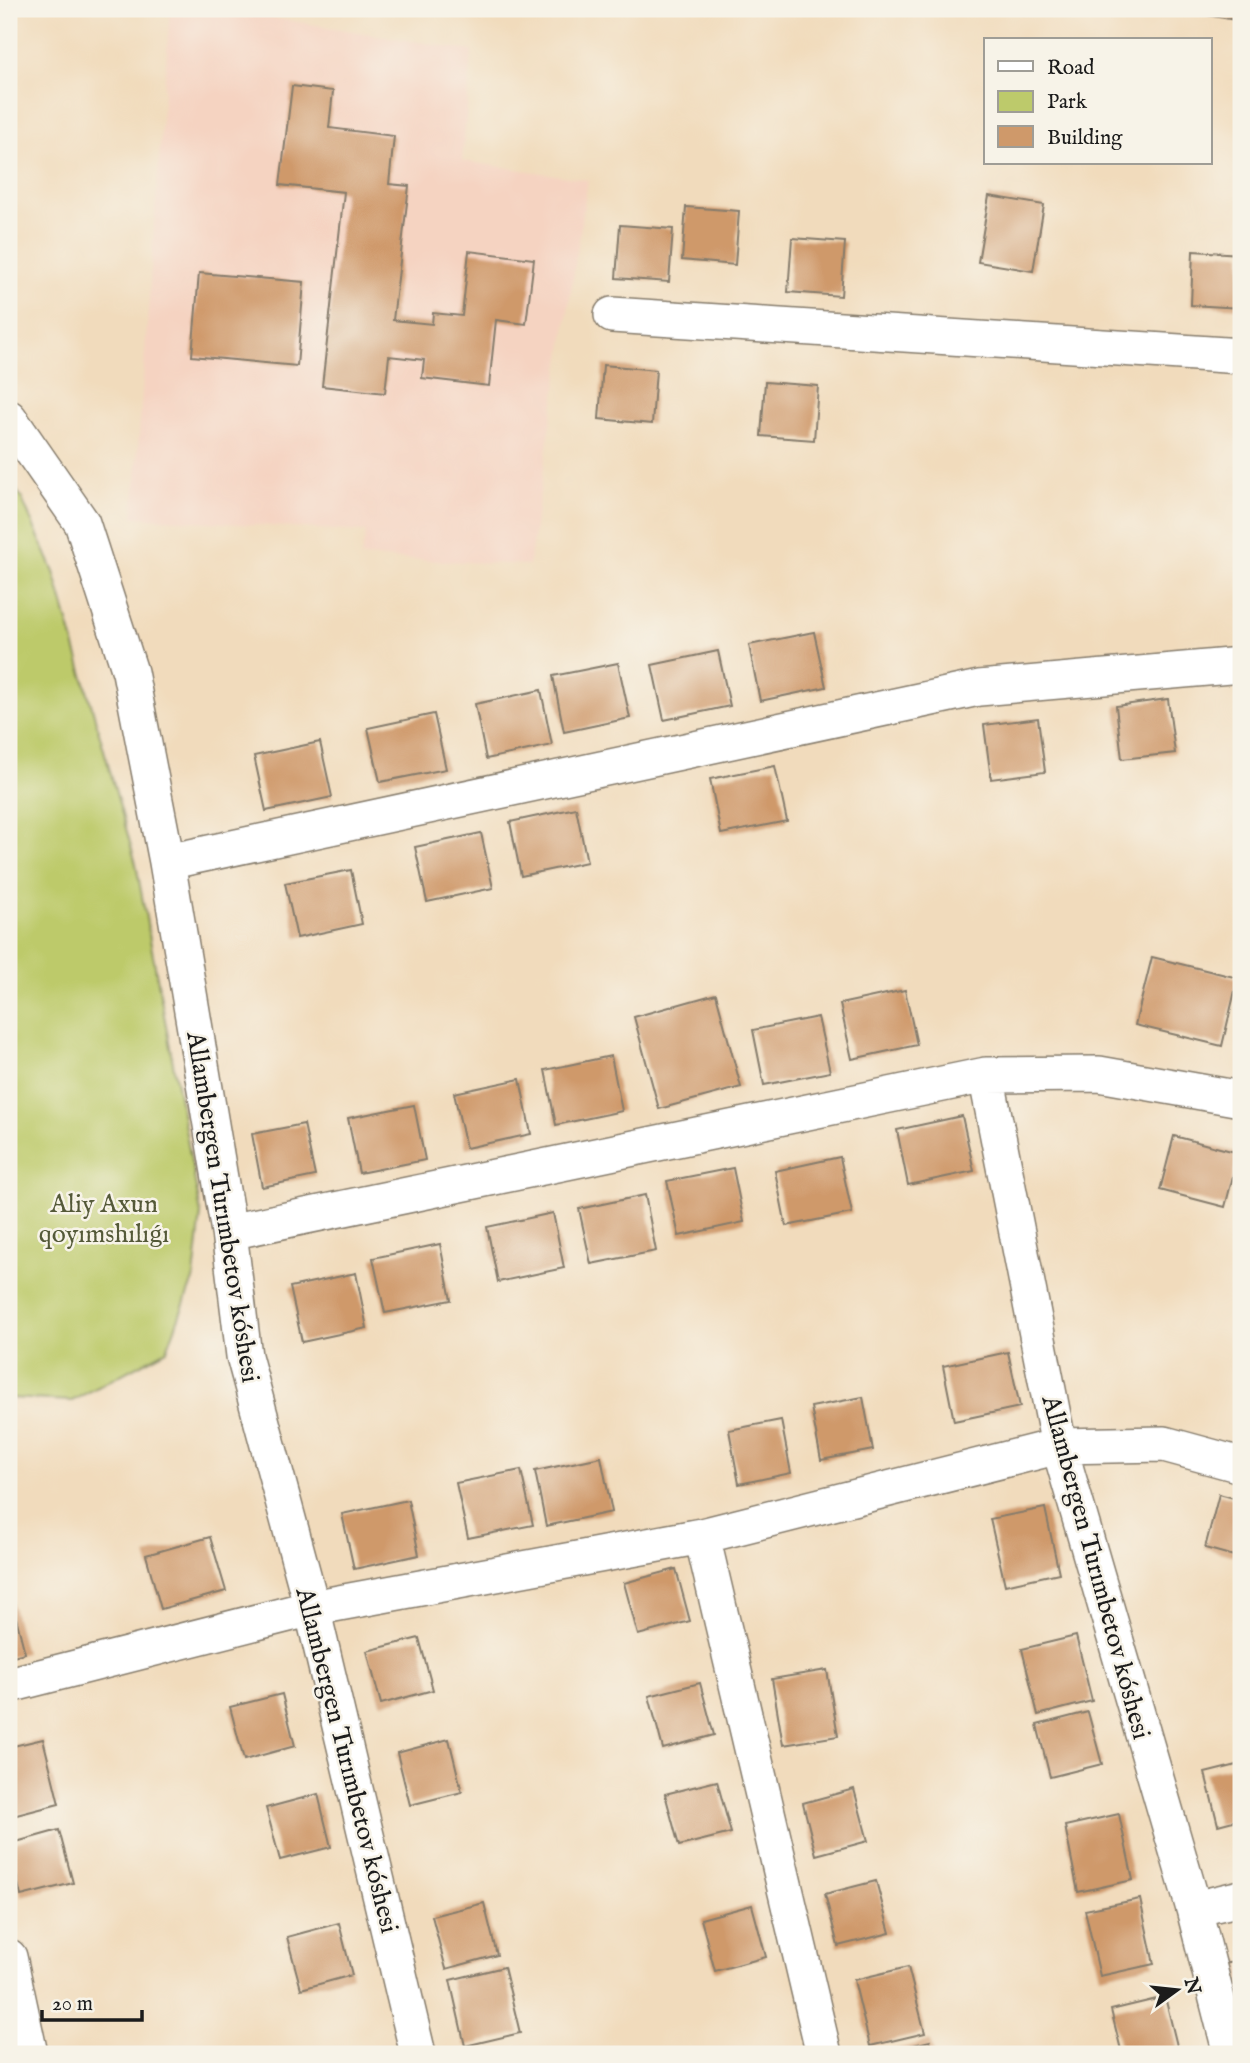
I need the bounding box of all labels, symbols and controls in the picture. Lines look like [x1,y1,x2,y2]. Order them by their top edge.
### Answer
legend [984,38,1212,164]
text: Road [1047,55,1095,82]
text: Park [1047,89,1088,116]
text: Building [1047,125,1123,152]
street label: Allambergen Turımbetov kóshesi [178,1028,267,1385]
park label: Aliy Axun qoyımshılıǵı [39,1188,169,1251]
street label: Allambergen Turımbetov kóshesi [1033,1391,1157,1743]
street label: Allambergen Turımbetov kóshesi [287,1583,405,1937]
north arrow [1142,1954,1212,2024]
text: N [1178,1974,1205,1998]
scale bar [42,1979,142,2023]
text: 20 m [52,1991,93,2018]

